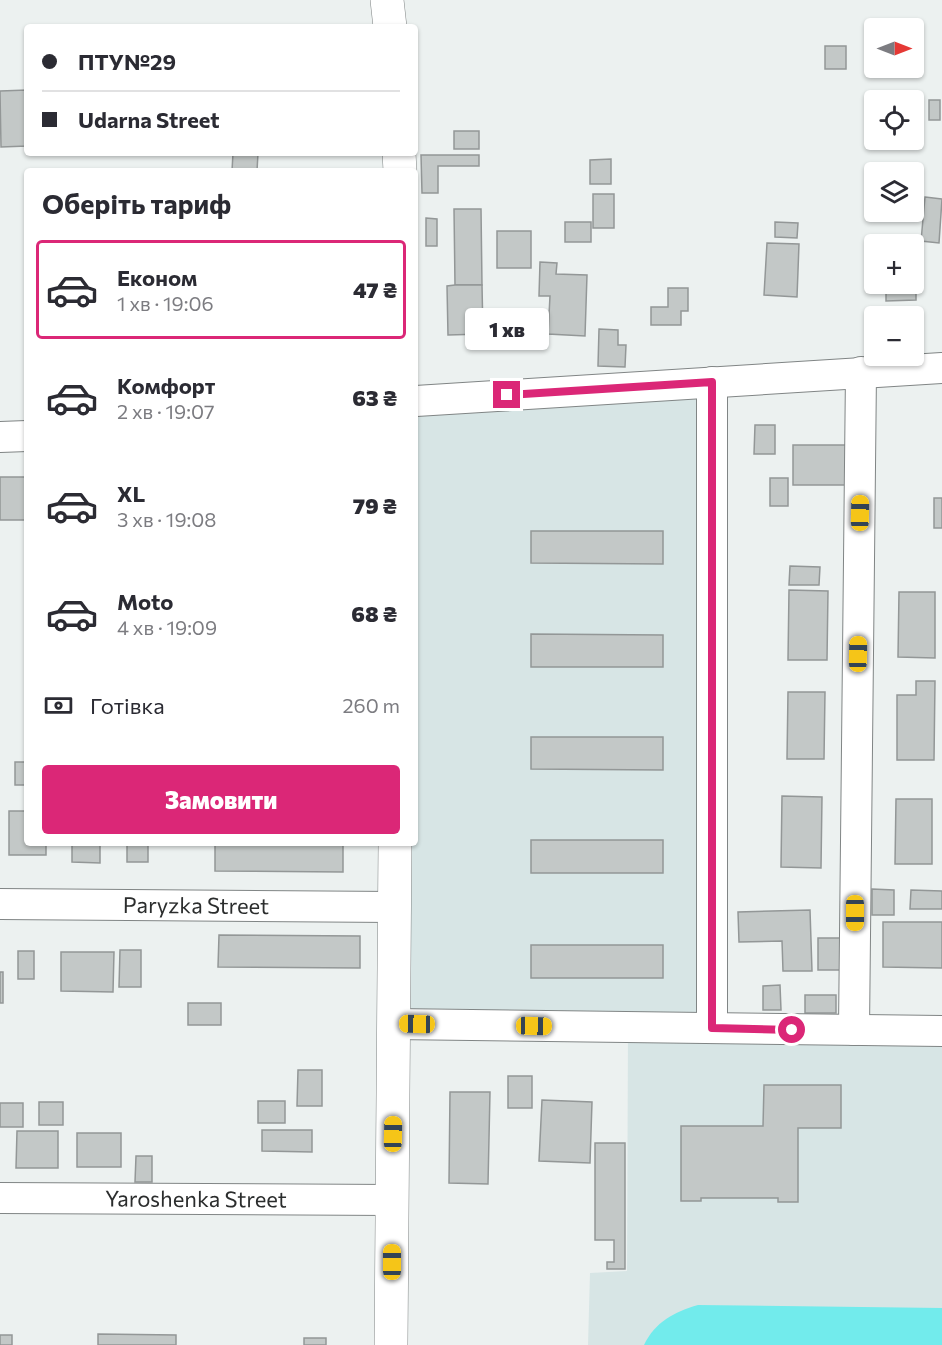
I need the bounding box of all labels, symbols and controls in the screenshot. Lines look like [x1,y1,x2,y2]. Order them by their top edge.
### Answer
north arrow [864,18,924,78]
map controls [864,18,924,366]
text: ПТУ№29 [78,48,176,75]
button: locate [864,90,924,150]
text: Udarna Street [78,106,220,133]
button: layers [864,162,924,222]
text: Оберіть тариф [42,187,231,220]
button: + [864,234,924,294]
icon: car [45,263,99,317]
text: Економ [117,264,197,291]
text: 47 ₴ [353,276,397,303]
text: 1 хв · 19:06 [117,291,214,315]
button: − [864,306,924,366]
callout: 1 хв [465,308,549,350]
text: 1 хв [489,317,525,341]
icon: car [45,371,99,425]
text: Комфорт [117,372,215,399]
route end [493,381,520,408]
text: 63 ₴ [352,384,397,411]
text: 2 хв · 19:07 [117,399,215,423]
icon: car [45,479,99,533]
text: XL [117,480,145,507]
text: 79 ₴ [353,492,397,519]
car [851,495,869,531]
text: 3 хв · 19:08 [117,507,216,531]
icon: car [45,587,99,641]
text: Moto [117,588,173,615]
text: 68 ₴ [351,600,397,627]
text: 4 хв · 19:09 [117,615,217,639]
car [849,636,867,672]
icon: cash [42,689,75,722]
text: Готівка [90,692,165,719]
text: 260 m [342,693,400,717]
button: Замовити [42,765,400,834]
street label: Paryzka Street [123,891,269,919]
car [846,895,864,931]
car [399,1015,435,1033]
route start [778,1016,805,1043]
car [516,1017,552,1035]
car [384,1116,402,1152]
street label: Yaroshenka Street [105,1185,287,1212]
car [383,1244,401,1280]

